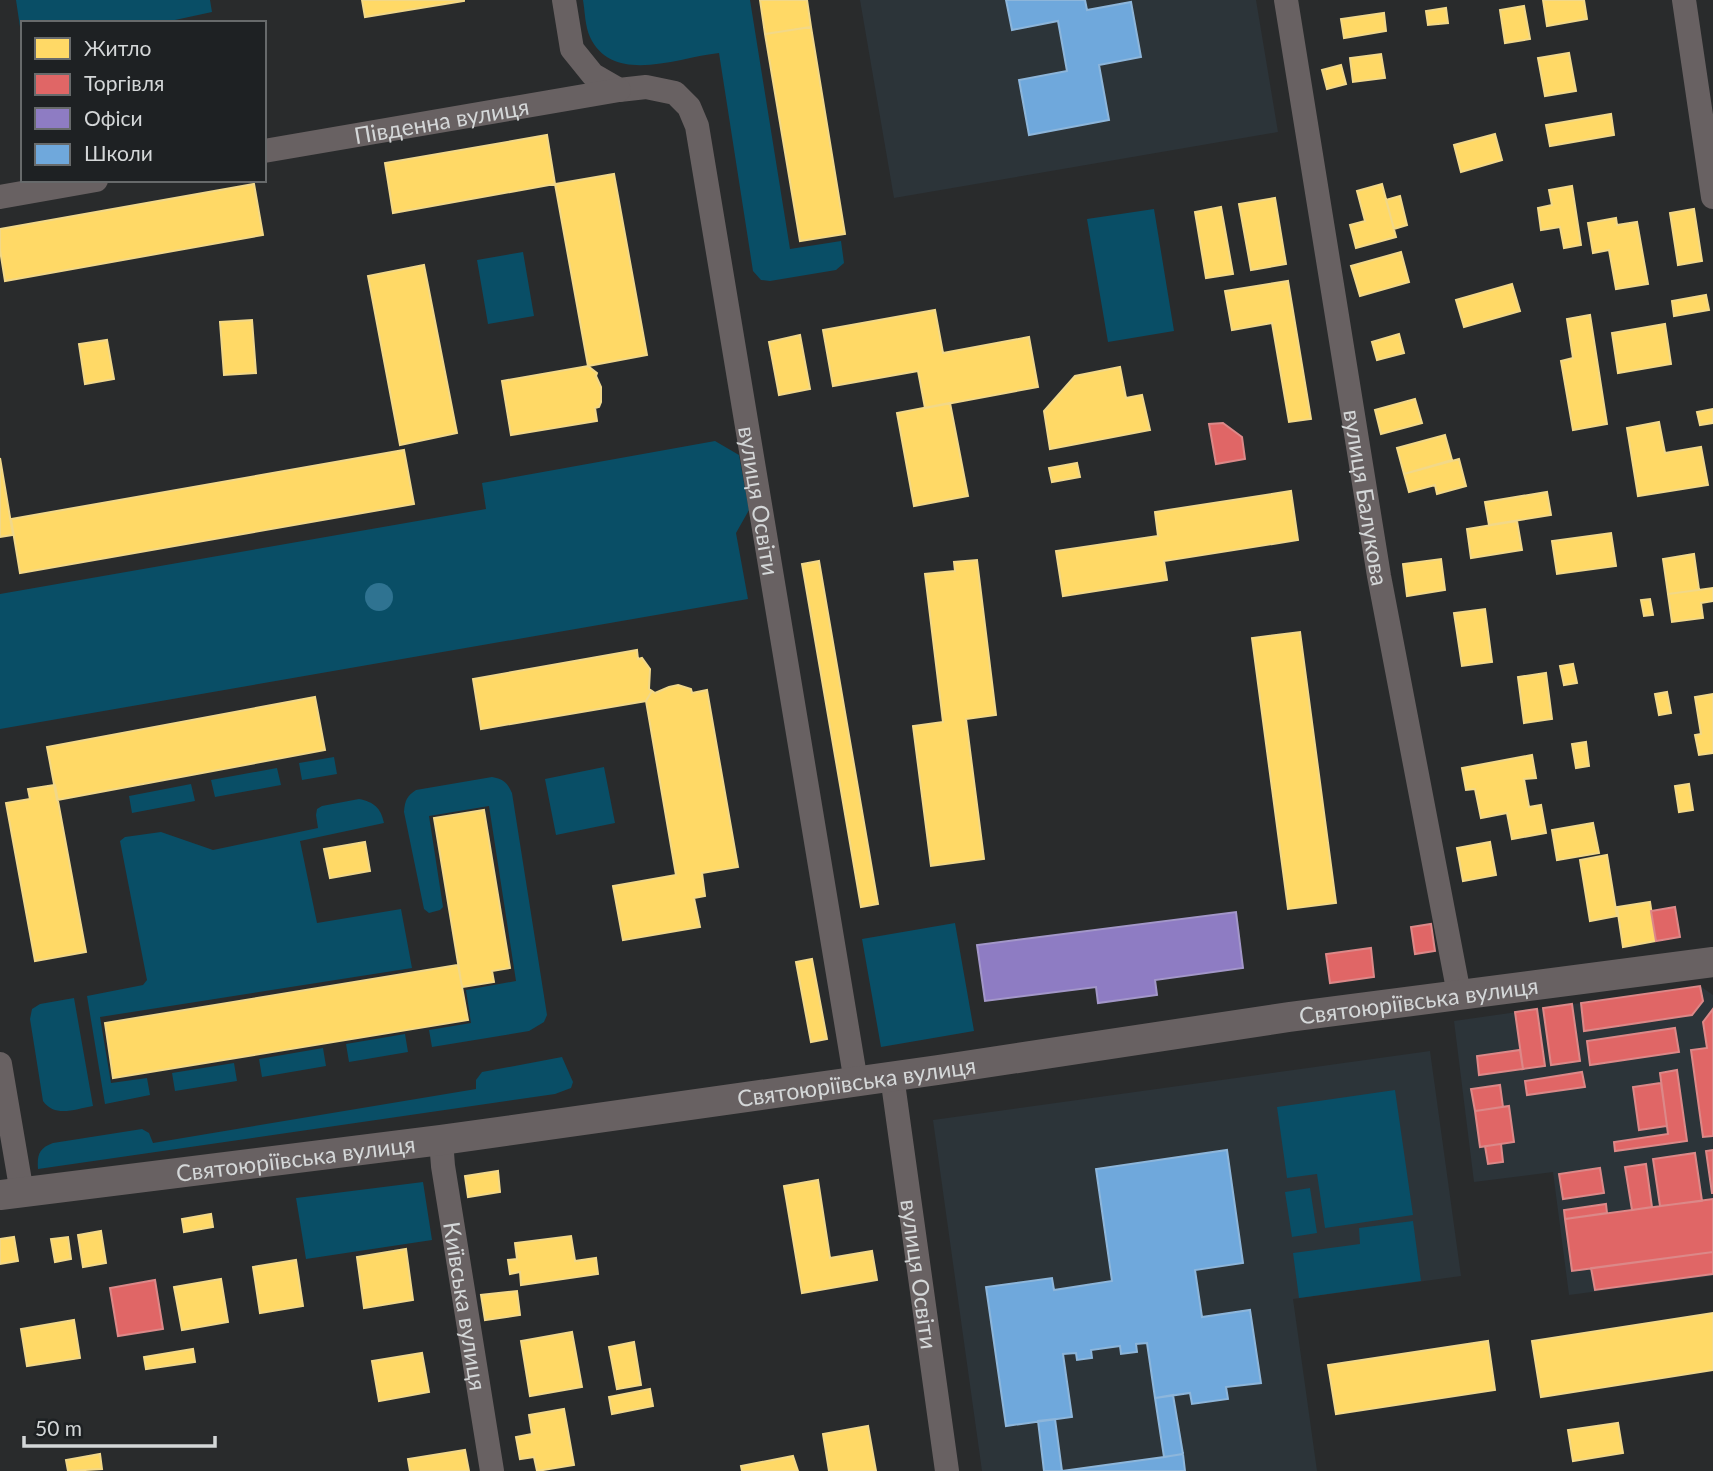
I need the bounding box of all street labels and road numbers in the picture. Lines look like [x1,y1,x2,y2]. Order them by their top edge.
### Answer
street label: Південна вулиця [352,92,531,149]
street label: вулиця Балукова [1338,407,1395,588]
street label: вулиця Освіти [733,424,785,577]
street label: Святоюріївська вулиця [1297,971,1540,1030]
street label: Святоюріївська вулиця [735,1050,978,1112]
street label: Святоюріївська вулиця [174,1129,417,1187]
street label: вулиця Освіти [895,1197,944,1351]
street label: Київська вулиця [438,1220,493,1393]

